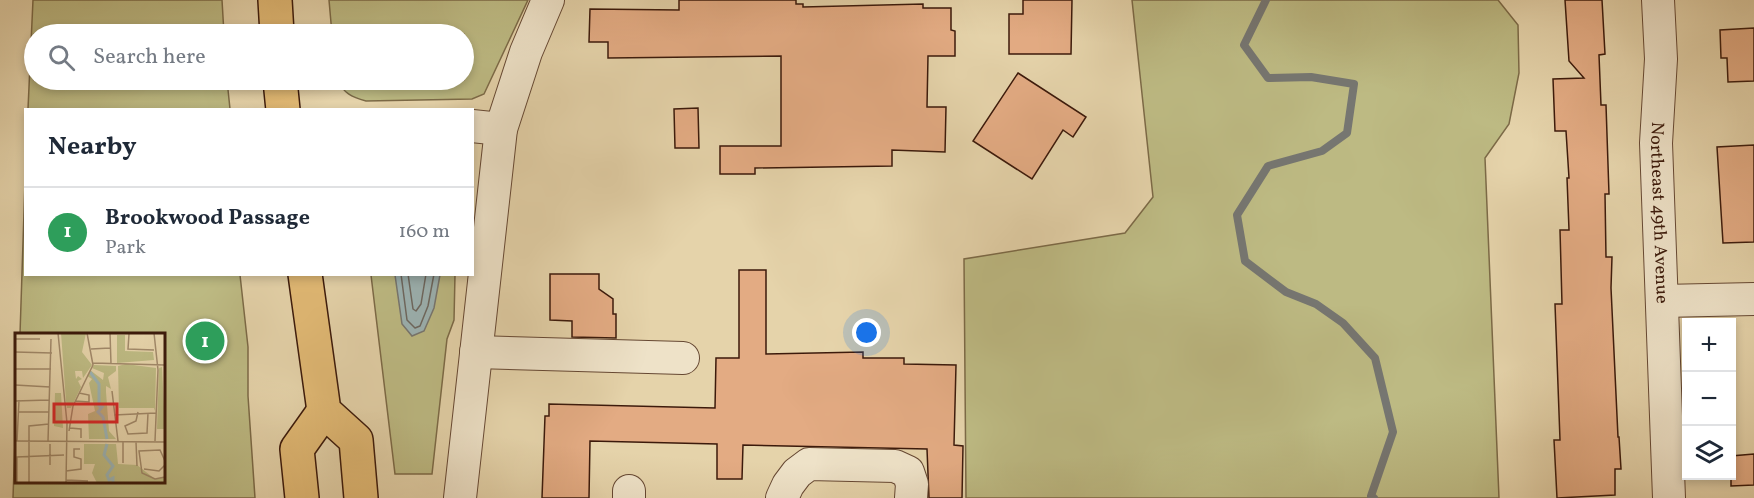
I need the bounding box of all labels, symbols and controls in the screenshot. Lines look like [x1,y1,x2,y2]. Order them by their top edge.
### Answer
search box [24,24,474,90]
icon: search [45,41,78,74]
text: Search here [93,42,206,73]
street label: Northeast 49th Avenue [1643,121,1674,304]
text: Nearby [48,129,137,165]
text: Brookwood Passage [105,203,310,234]
text: 1 [63,218,72,246]
text: 160 m [398,218,450,246]
text: Park [105,234,146,262]
pin: 1 [186,318,224,364]
your location [852,318,881,347]
map controls [1682,318,1736,480]
button: + [1682,318,1736,372]
inset map [15,333,165,483]
button: − [1682,372,1736,426]
button: layers [1682,426,1736,480]

